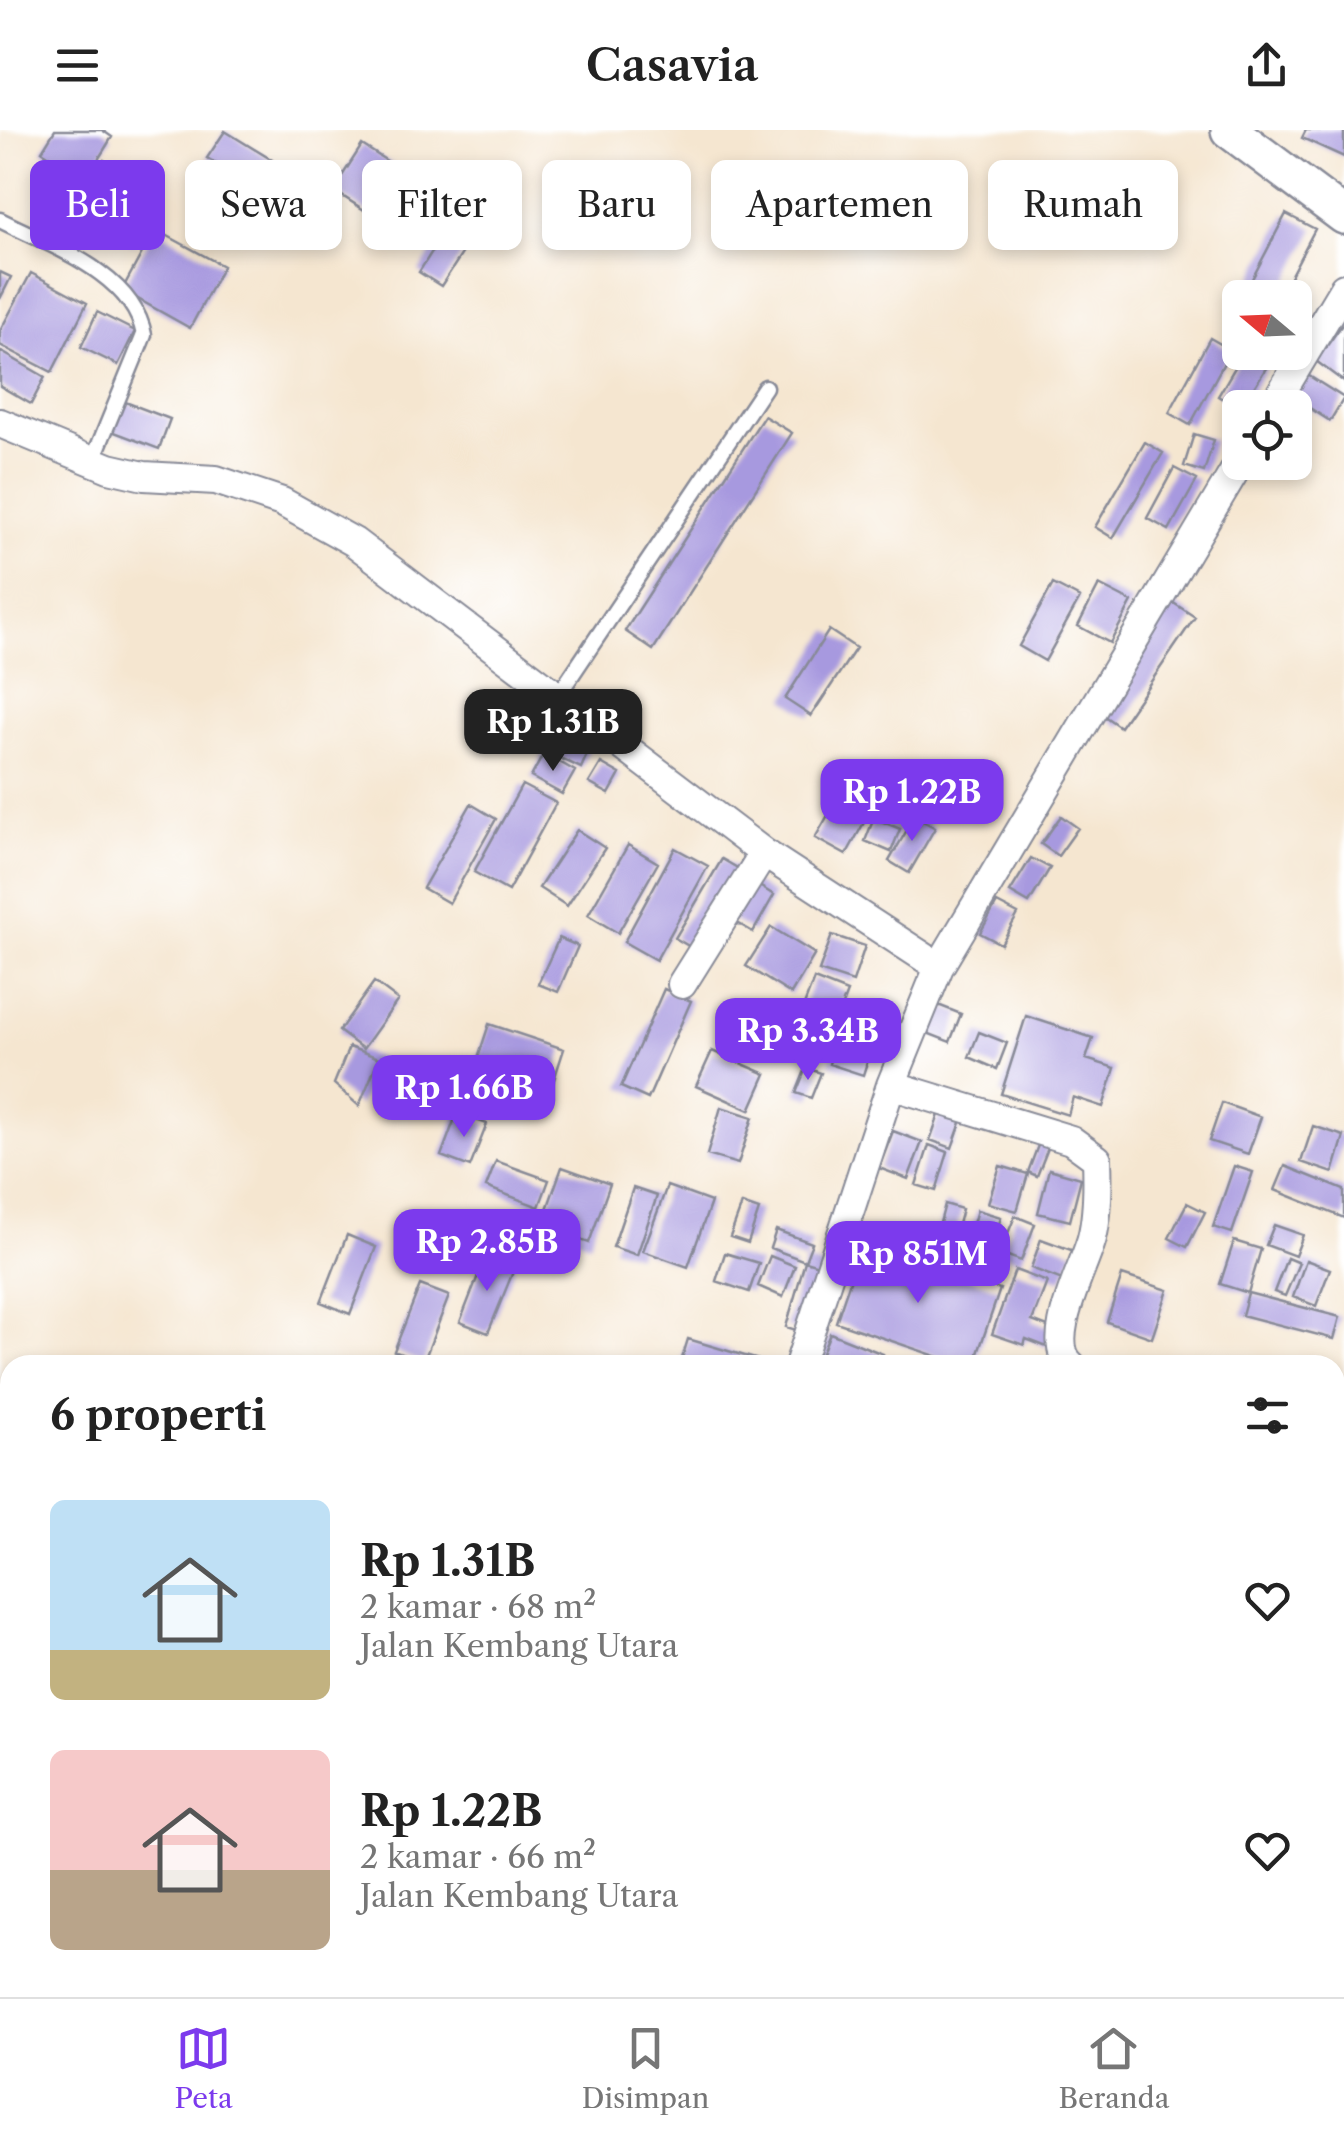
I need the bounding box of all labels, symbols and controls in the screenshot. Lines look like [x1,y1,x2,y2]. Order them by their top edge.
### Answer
text: Casavia [586,37,758,93]
icon: menu [50,38,105,93]
icon: share [1239,38,1294,93]
chip: Beli [30,160,165,250]
chip: Sewa [185,160,342,250]
chip: Filter [362,160,522,250]
chip: Baru [542,160,691,250]
chip: Apartemen [711,160,968,250]
chip: Rumah [988,160,1178,250]
north arrow [1222,280,1312,370]
map controls [1222,280,1312,480]
button: locate [1222,390,1312,480]
pin: Rp 1.31B [450,689,656,774]
text: Rp 1.31B [486,702,620,741]
pin: Rp 1.22B [809,759,1015,844]
text: Rp 1.22B [843,772,981,811]
pin: Rp 3.34B [705,998,911,1083]
text: Rp 3.34B [737,1011,879,1050]
pin: Rp 1.66B [361,1055,567,1140]
text: Rp 1.66B [394,1068,534,1107]
pin: Rp 2.85B [384,1209,590,1294]
pin: Rp 851M [826,1221,1010,1306]
text: Rp 2.85B [415,1222,559,1261]
text: Rp 851M [848,1234,988,1273]
icon: filters [1240,1388,1295,1443]
text: 6 properti [50,1389,266,1441]
text: Rp 1.31B [360,1535,535,1587]
icon: home [130,1540,250,1660]
icon: heart [1240,1573,1295,1628]
text: 2 kamar · 68 m² [360,1587,596,1626]
text: Jalan Kembang Utara [360,1626,678,1665]
text: Rp 1.22B [360,1785,542,1837]
icon: home [130,1790,250,1910]
icon: heart [1240,1823,1295,1878]
text: 2 kamar · 66 m² [360,1837,596,1876]
text: Jalan Kembang Utara [360,1876,678,1915]
tab: Peta [175,2021,233,2115]
tab: Disimpan [582,2021,709,2115]
tab: Beranda [1058,2021,1169,2115]

